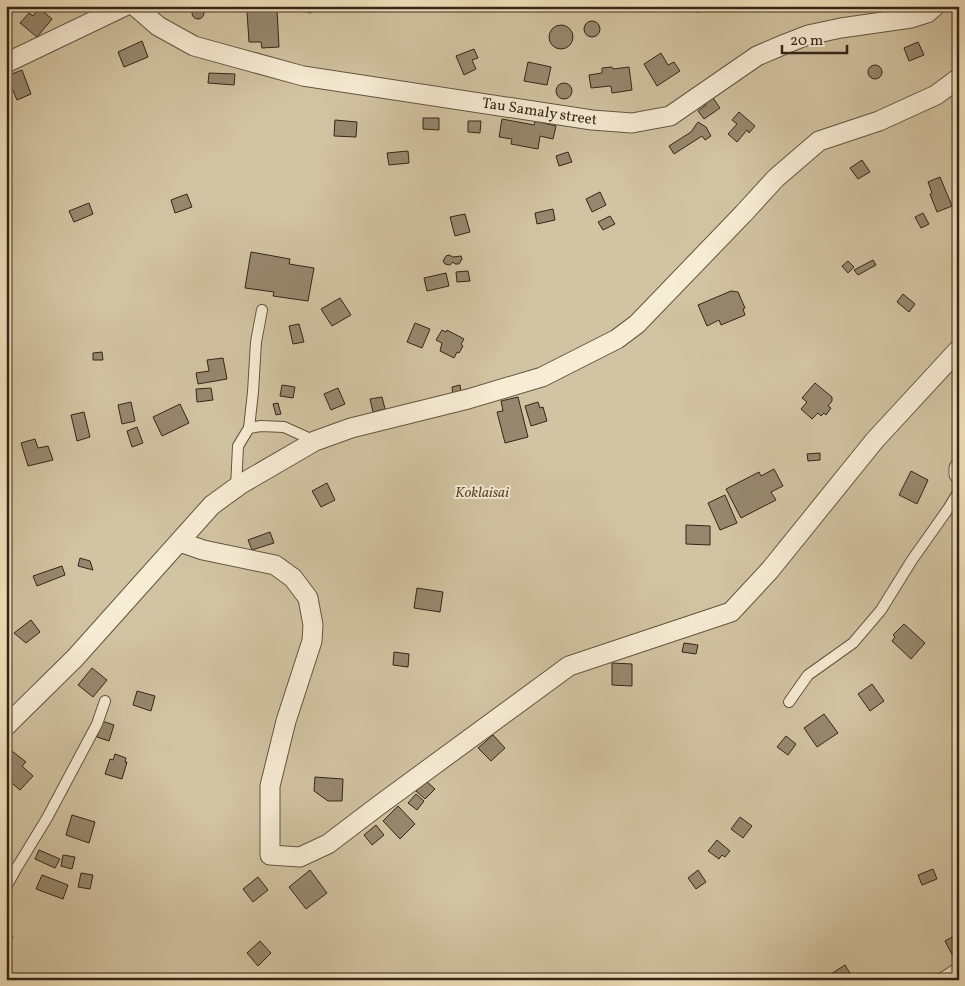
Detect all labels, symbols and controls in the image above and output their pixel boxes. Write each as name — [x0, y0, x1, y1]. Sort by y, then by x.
scale bar — [782, 22, 848, 54]
text: 20 m — [790, 31, 823, 52]
street label: Tau Samaly street — [481, 93, 598, 131]
park label: Koklaisai — [455, 483, 509, 504]

